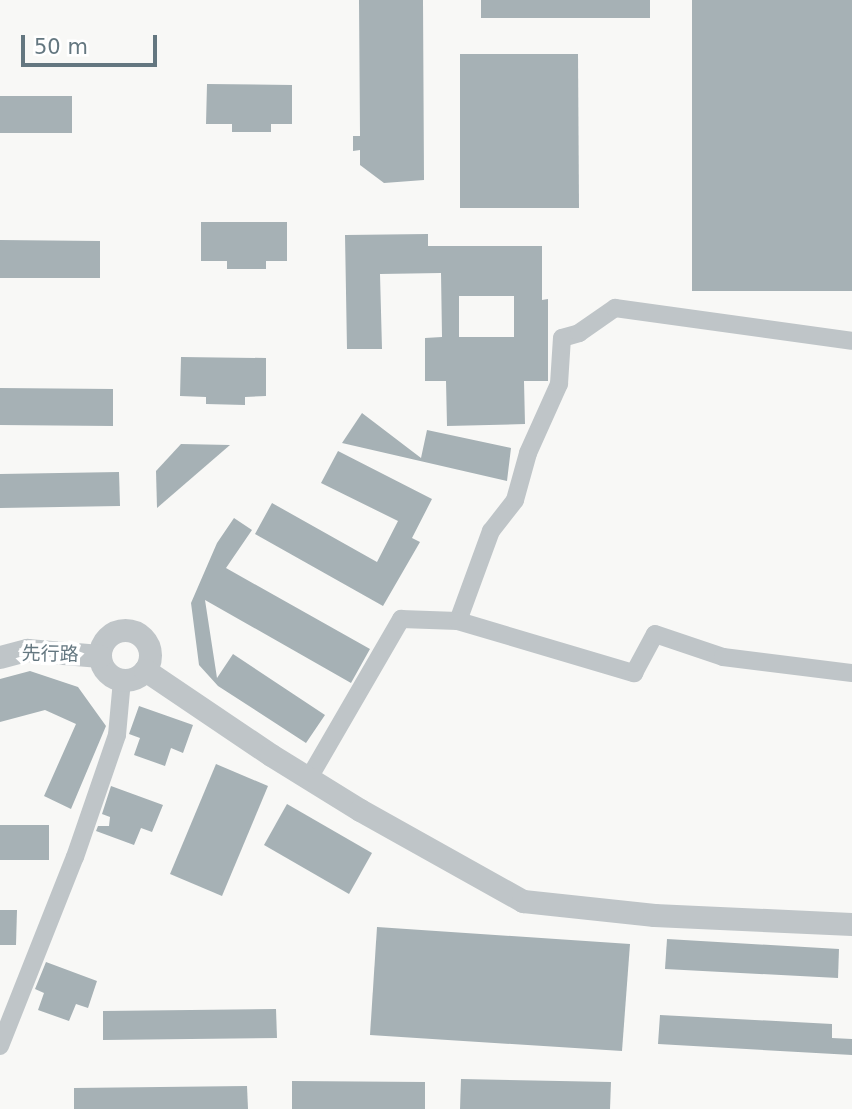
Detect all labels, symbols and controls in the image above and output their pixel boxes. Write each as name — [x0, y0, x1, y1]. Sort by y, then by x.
scale bar — [24, 21, 161, 65]
text: 50 m — [34, 35, 88, 59]
street label: 先行路 — [21, 642, 79, 666]

